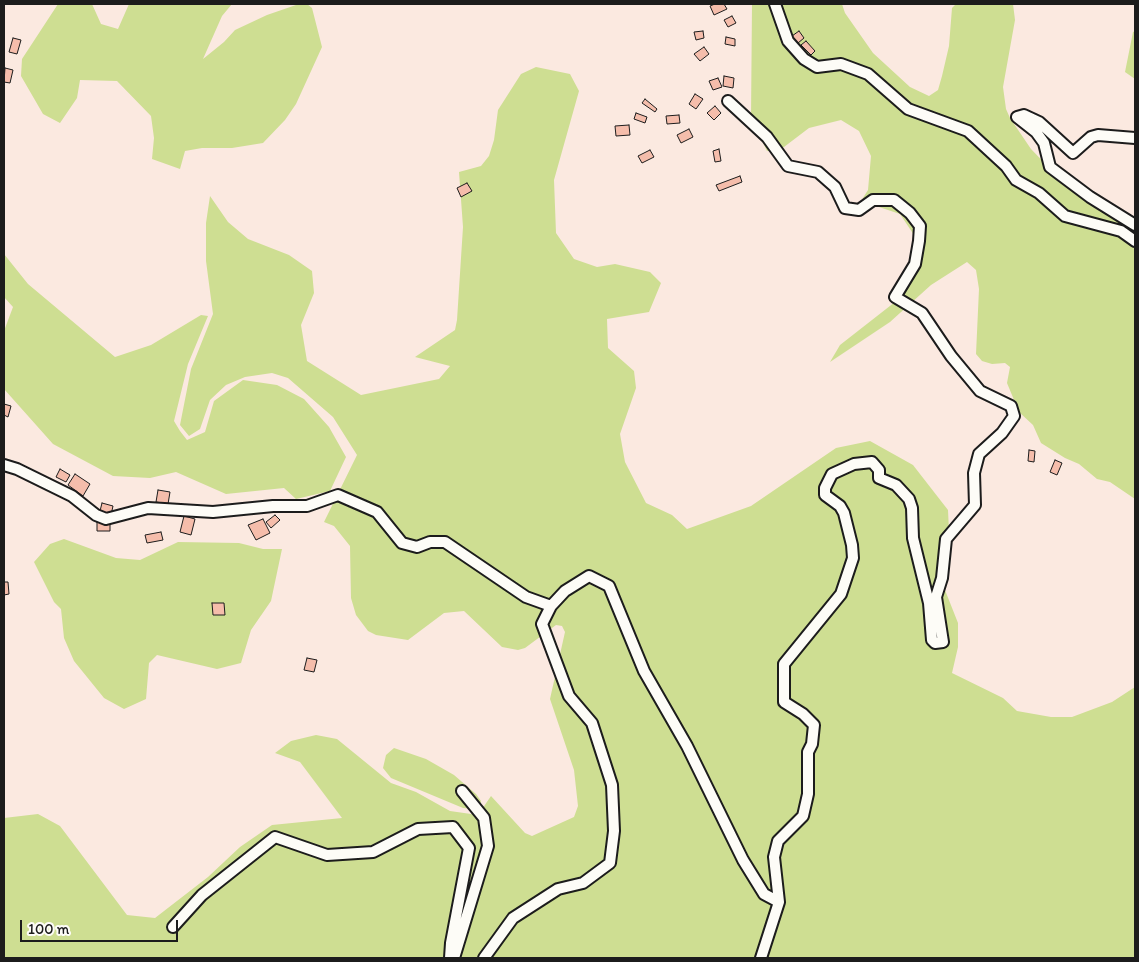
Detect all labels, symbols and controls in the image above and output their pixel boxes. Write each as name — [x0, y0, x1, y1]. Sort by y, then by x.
scale bar — [22, 910, 180, 942]
text: 100 m — [28, 920, 69, 938]

